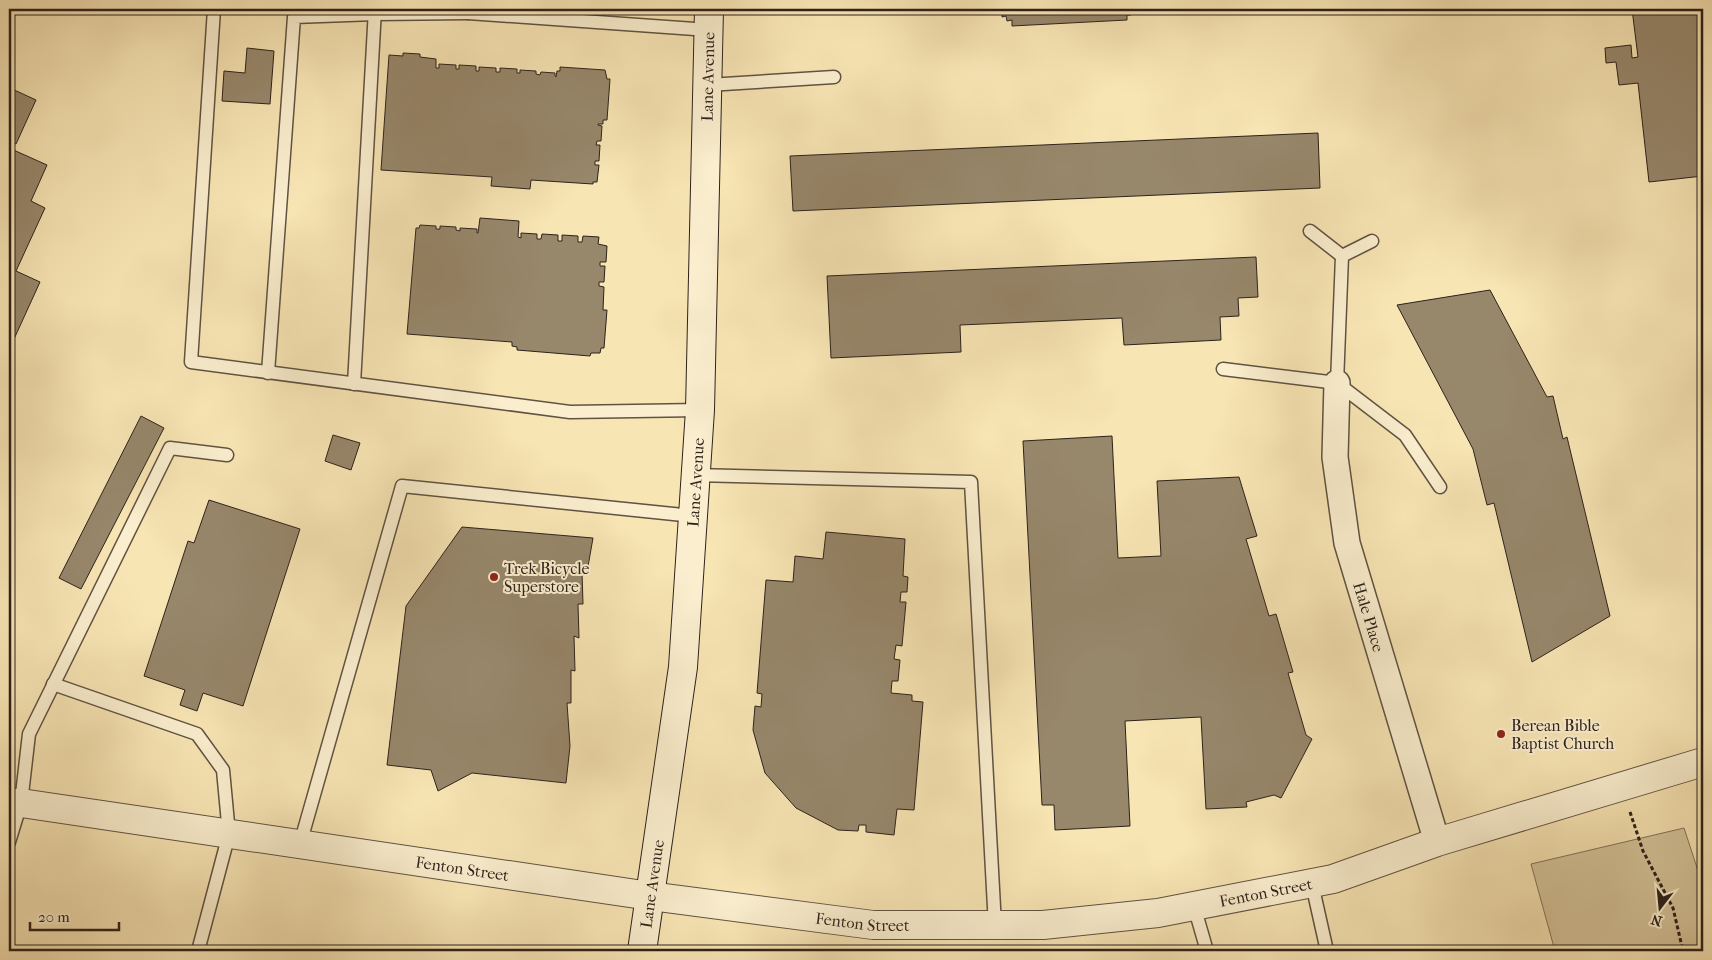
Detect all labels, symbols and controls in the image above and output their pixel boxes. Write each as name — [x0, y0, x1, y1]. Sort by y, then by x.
street label: Lane Avenue — [697, 32, 718, 121]
street label: Lane Avenue — [683, 437, 708, 528]
place label: Trek Bicycle Superstore — [504, 559, 589, 596]
marker: Trek Bicycle Superstore — [488, 571, 500, 583]
street label: Hale Place — [1350, 580, 1389, 654]
place label: Berean Bible Baptist Church — [1511, 716, 1614, 753]
marker: Berean Bible Baptist Church — [1495, 728, 1507, 740]
street label: Lane Avenue — [636, 838, 668, 929]
street label: Fenton Street — [414, 852, 511, 885]
street label: Fenton Street — [1218, 874, 1314, 910]
north arrow — [1634, 882, 1684, 932]
scale bar — [30, 900, 119, 932]
text: 20 m — [38, 908, 70, 926]
street label: Fenton Street — [814, 908, 910, 935]
text: N — [1649, 910, 1664, 930]

